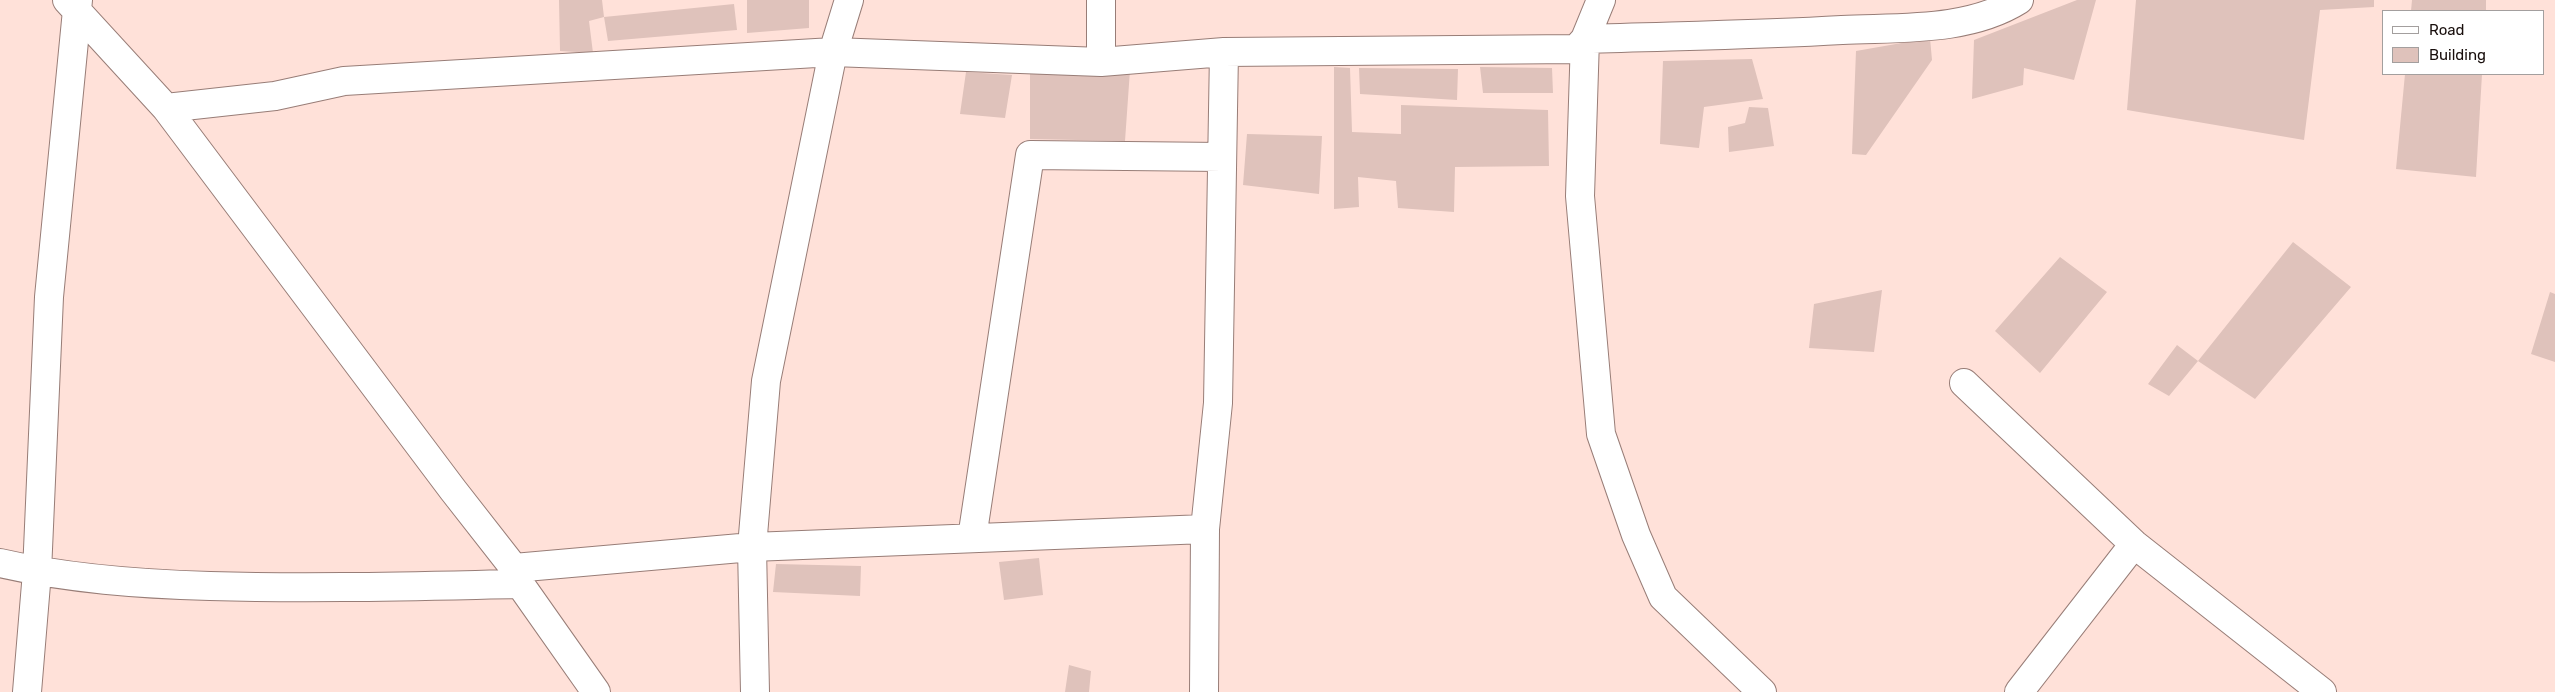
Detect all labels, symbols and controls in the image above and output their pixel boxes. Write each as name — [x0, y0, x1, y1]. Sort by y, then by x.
legend — [2382, 10, 2545, 75]
text: Road — [2429, 21, 2465, 39]
text: Building — [2429, 46, 2486, 64]

